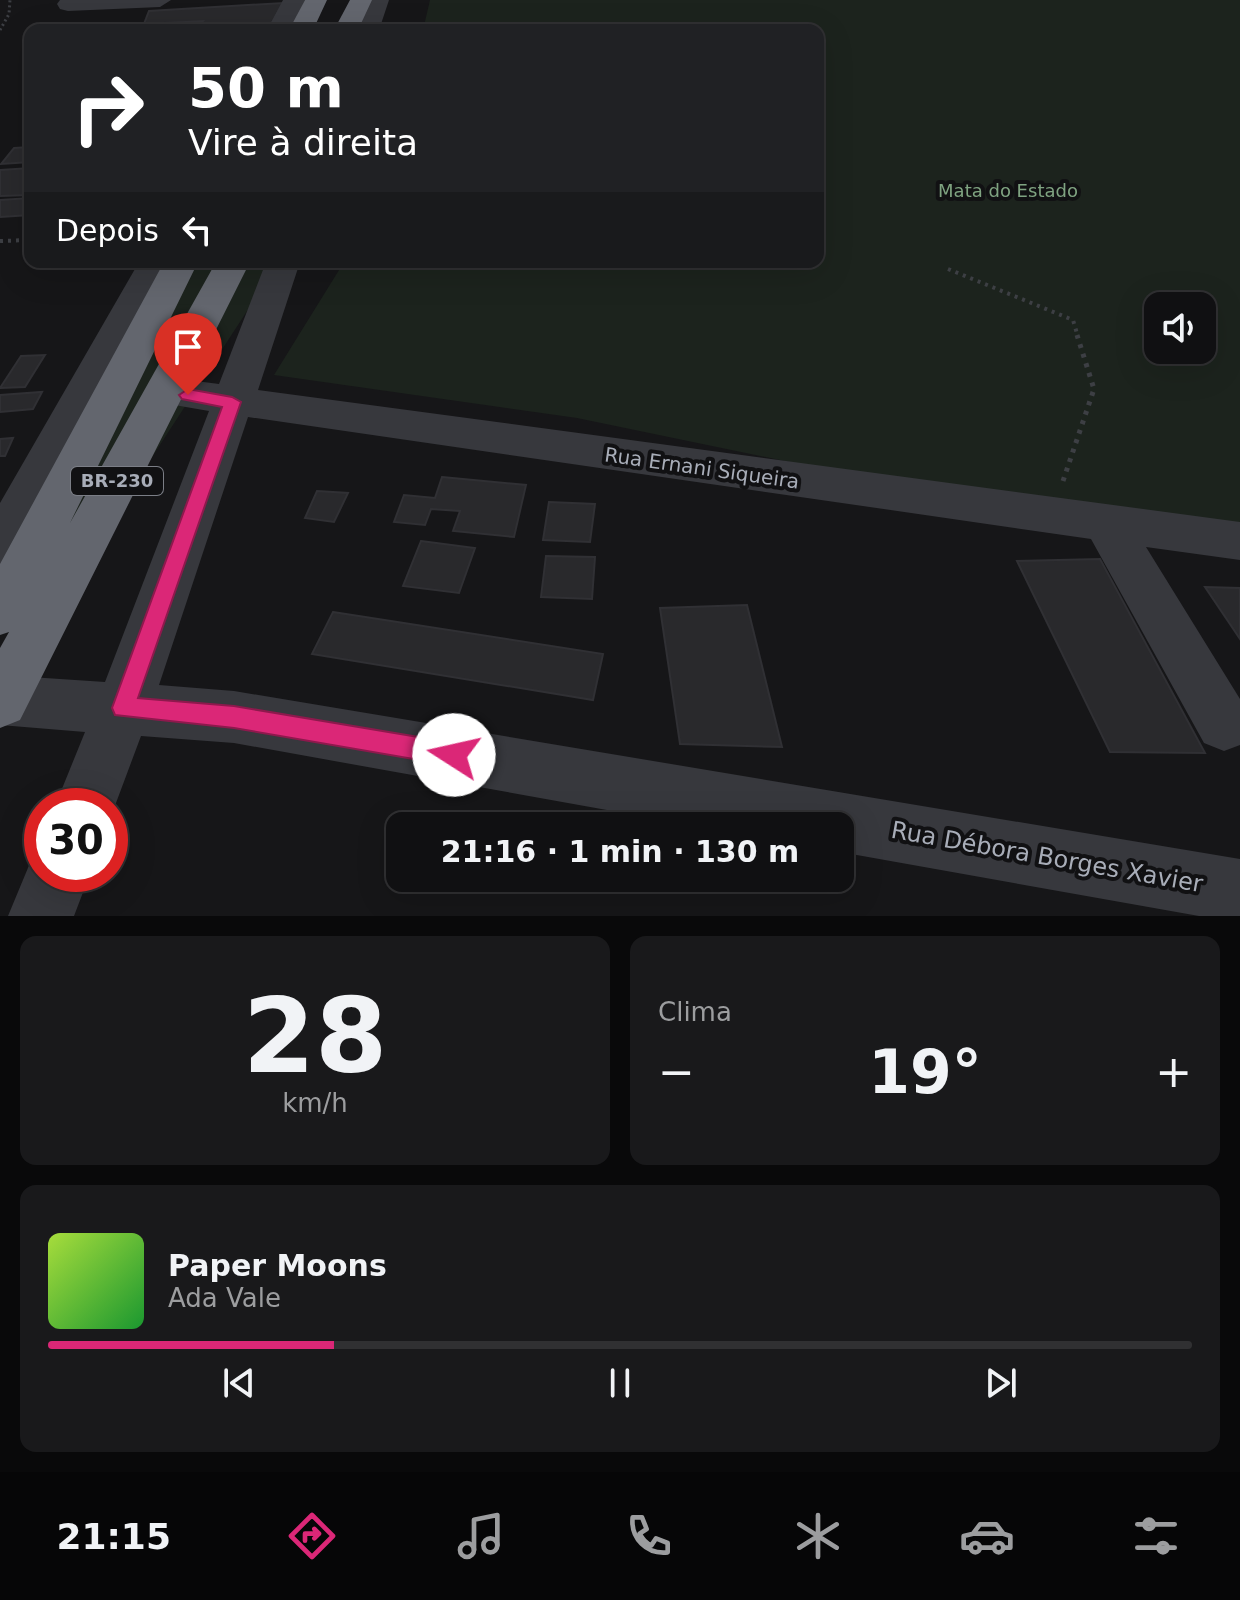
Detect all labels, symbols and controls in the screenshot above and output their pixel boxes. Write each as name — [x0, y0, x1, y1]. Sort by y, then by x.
text: 50 m — [188, 55, 344, 120]
icon: right — [56, 56, 160, 160]
text: Vire à direita — [188, 122, 418, 163]
park label: Mata do Estado — [938, 180, 1078, 201]
icon: left — [175, 208, 219, 252]
text: Depois — [56, 213, 159, 248]
map controls — [1144, 292, 1216, 364]
button: sound — [1144, 292, 1216, 364]
pin — [154, 313, 222, 395]
icon: arrive — [166, 325, 210, 369]
street label: Rua Ernani Siqueira — [603, 442, 801, 494]
road number: BR-230 — [71, 467, 163, 495]
position arrow — [412, 713, 496, 797]
speed limit sign: 30 — [24, 788, 128, 892]
street label: Rua Débora Borges Xavier — [889, 816, 1205, 898]
text: 21:16 · 1 min · 130 m — [441, 834, 799, 869]
text: 28 — [243, 975, 387, 1097]
text: Clima — [658, 997, 732, 1027]
text: 19° — [868, 1037, 982, 1107]
text: − — [658, 1046, 695, 1097]
text: + — [1155, 1046, 1192, 1097]
text: km/h — [282, 1088, 348, 1118]
text: Paper Moons — [168, 1248, 387, 1283]
text: Ada Vale — [168, 1283, 281, 1313]
icon: previous — [217, 1361, 261, 1405]
icon: pause — [598, 1361, 642, 1405]
icon: next — [979, 1361, 1023, 1405]
icon: directions — [284, 1508, 340, 1564]
icon: music — [453, 1508, 509, 1564]
icon: phone — [621, 1508, 677, 1564]
icon: climate — [790, 1508, 846, 1564]
icon: car — [959, 1508, 1015, 1564]
icon: filters — [1128, 1508, 1184, 1564]
text: 21:15 — [56, 1516, 171, 1557]

